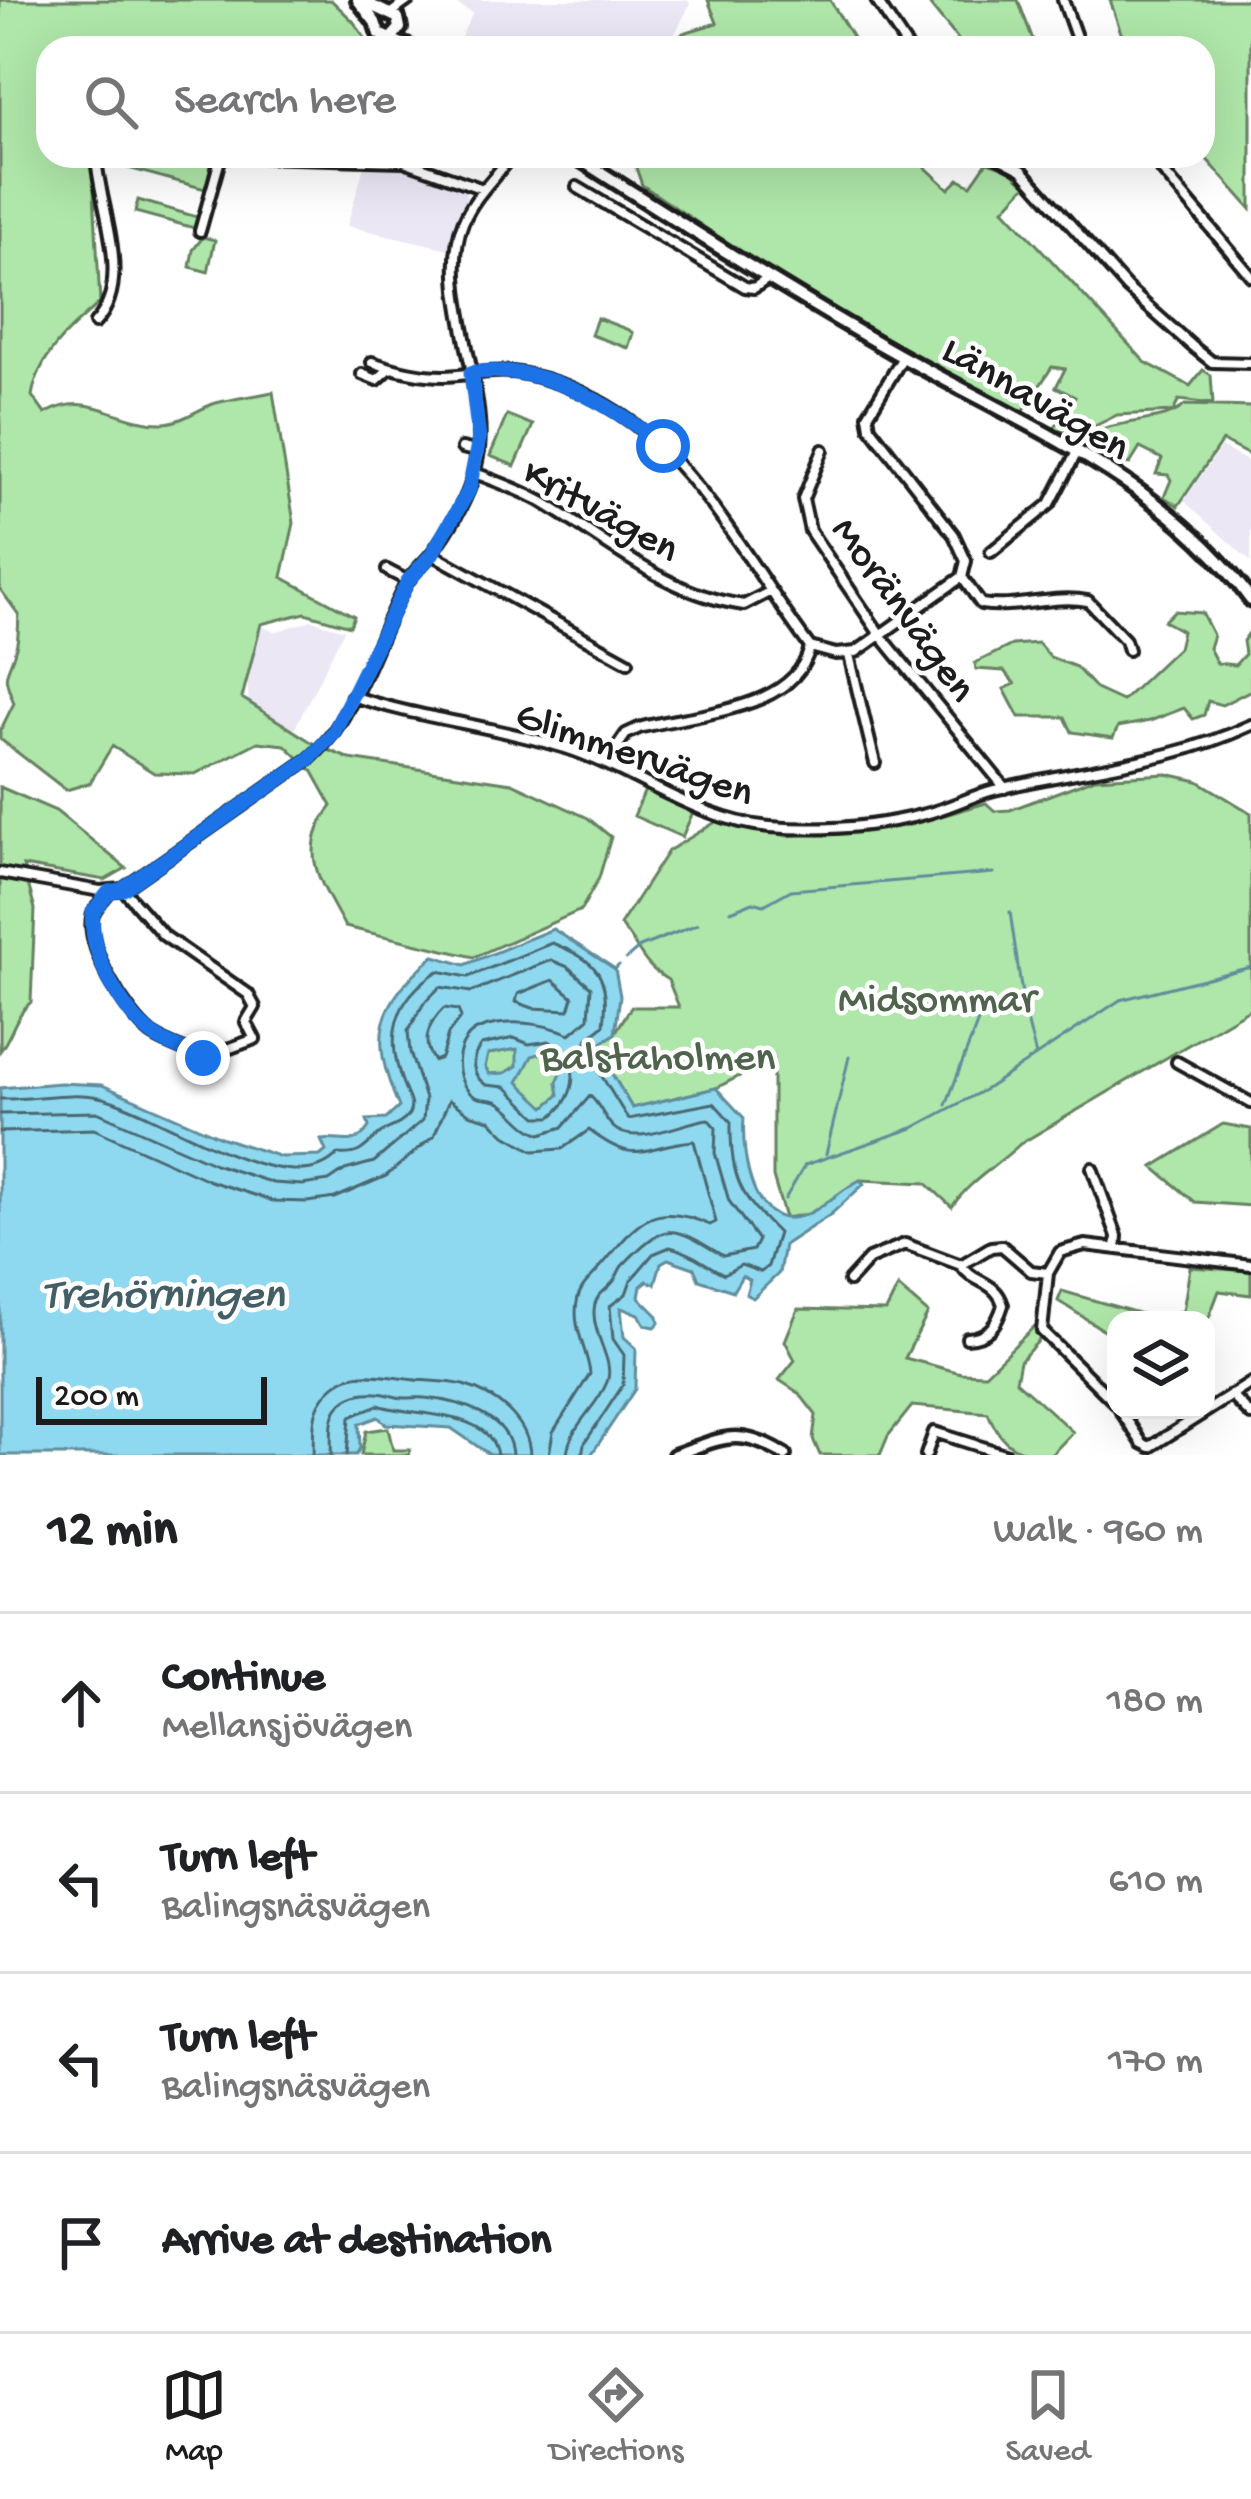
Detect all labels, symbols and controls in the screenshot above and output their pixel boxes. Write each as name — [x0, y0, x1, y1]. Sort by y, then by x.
search box — [36, 36, 1215, 168]
icon: search — [78, 69, 144, 135]
text: Search here — [174, 76, 396, 129]
street label: Lännavägen — [931, 328, 1137, 475]
route start — [636, 419, 690, 473]
street label: Kritvägen — [512, 451, 686, 577]
street label: Moränvägen — [817, 509, 984, 713]
street label: Glimmervägen — [508, 693, 759, 821]
park label: Midsommar — [838, 978, 1039, 1027]
route end — [176, 1031, 230, 1085]
park label: Balstaholmen — [539, 1036, 776, 1085]
water label: Trehörningen — [42, 1271, 285, 1324]
map controls — [1107, 1311, 1215, 1419]
button: layers — [1107, 1311, 1215, 1419]
scale bar — [36, 1371, 267, 1424]
text: 200 m — [54, 1379, 139, 1417]
text: 12 min — [48, 1503, 177, 1563]
text: Walk · 960 m — [993, 1510, 1203, 1556]
text: Continue — [162, 1653, 325, 1706]
icon: ahead — [48, 1670, 114, 1736]
text: 180 m — [1107, 1680, 1203, 1726]
text: Mellansjövägen — [162, 1706, 412, 1752]
text: Turn left — [162, 1833, 314, 1886]
icon: left — [48, 1850, 114, 1916]
text: 610 m — [1108, 1860, 1203, 1906]
text: Balingsnäsvägen — [162, 1886, 430, 1932]
text: Turn left — [162, 2013, 314, 2066]
icon: left — [48, 2030, 114, 2096]
text: 170 m — [1108, 2040, 1203, 2086]
text: Balingsnäsvägen — [162, 2066, 430, 2112]
icon: arrive — [48, 2210, 114, 2276]
text: Arrive at destination — [162, 2216, 551, 2269]
tab: Map — [161, 2362, 227, 2472]
tab: Directions — [549, 2362, 683, 2472]
tab: Saved — [1005, 2362, 1090, 2472]

